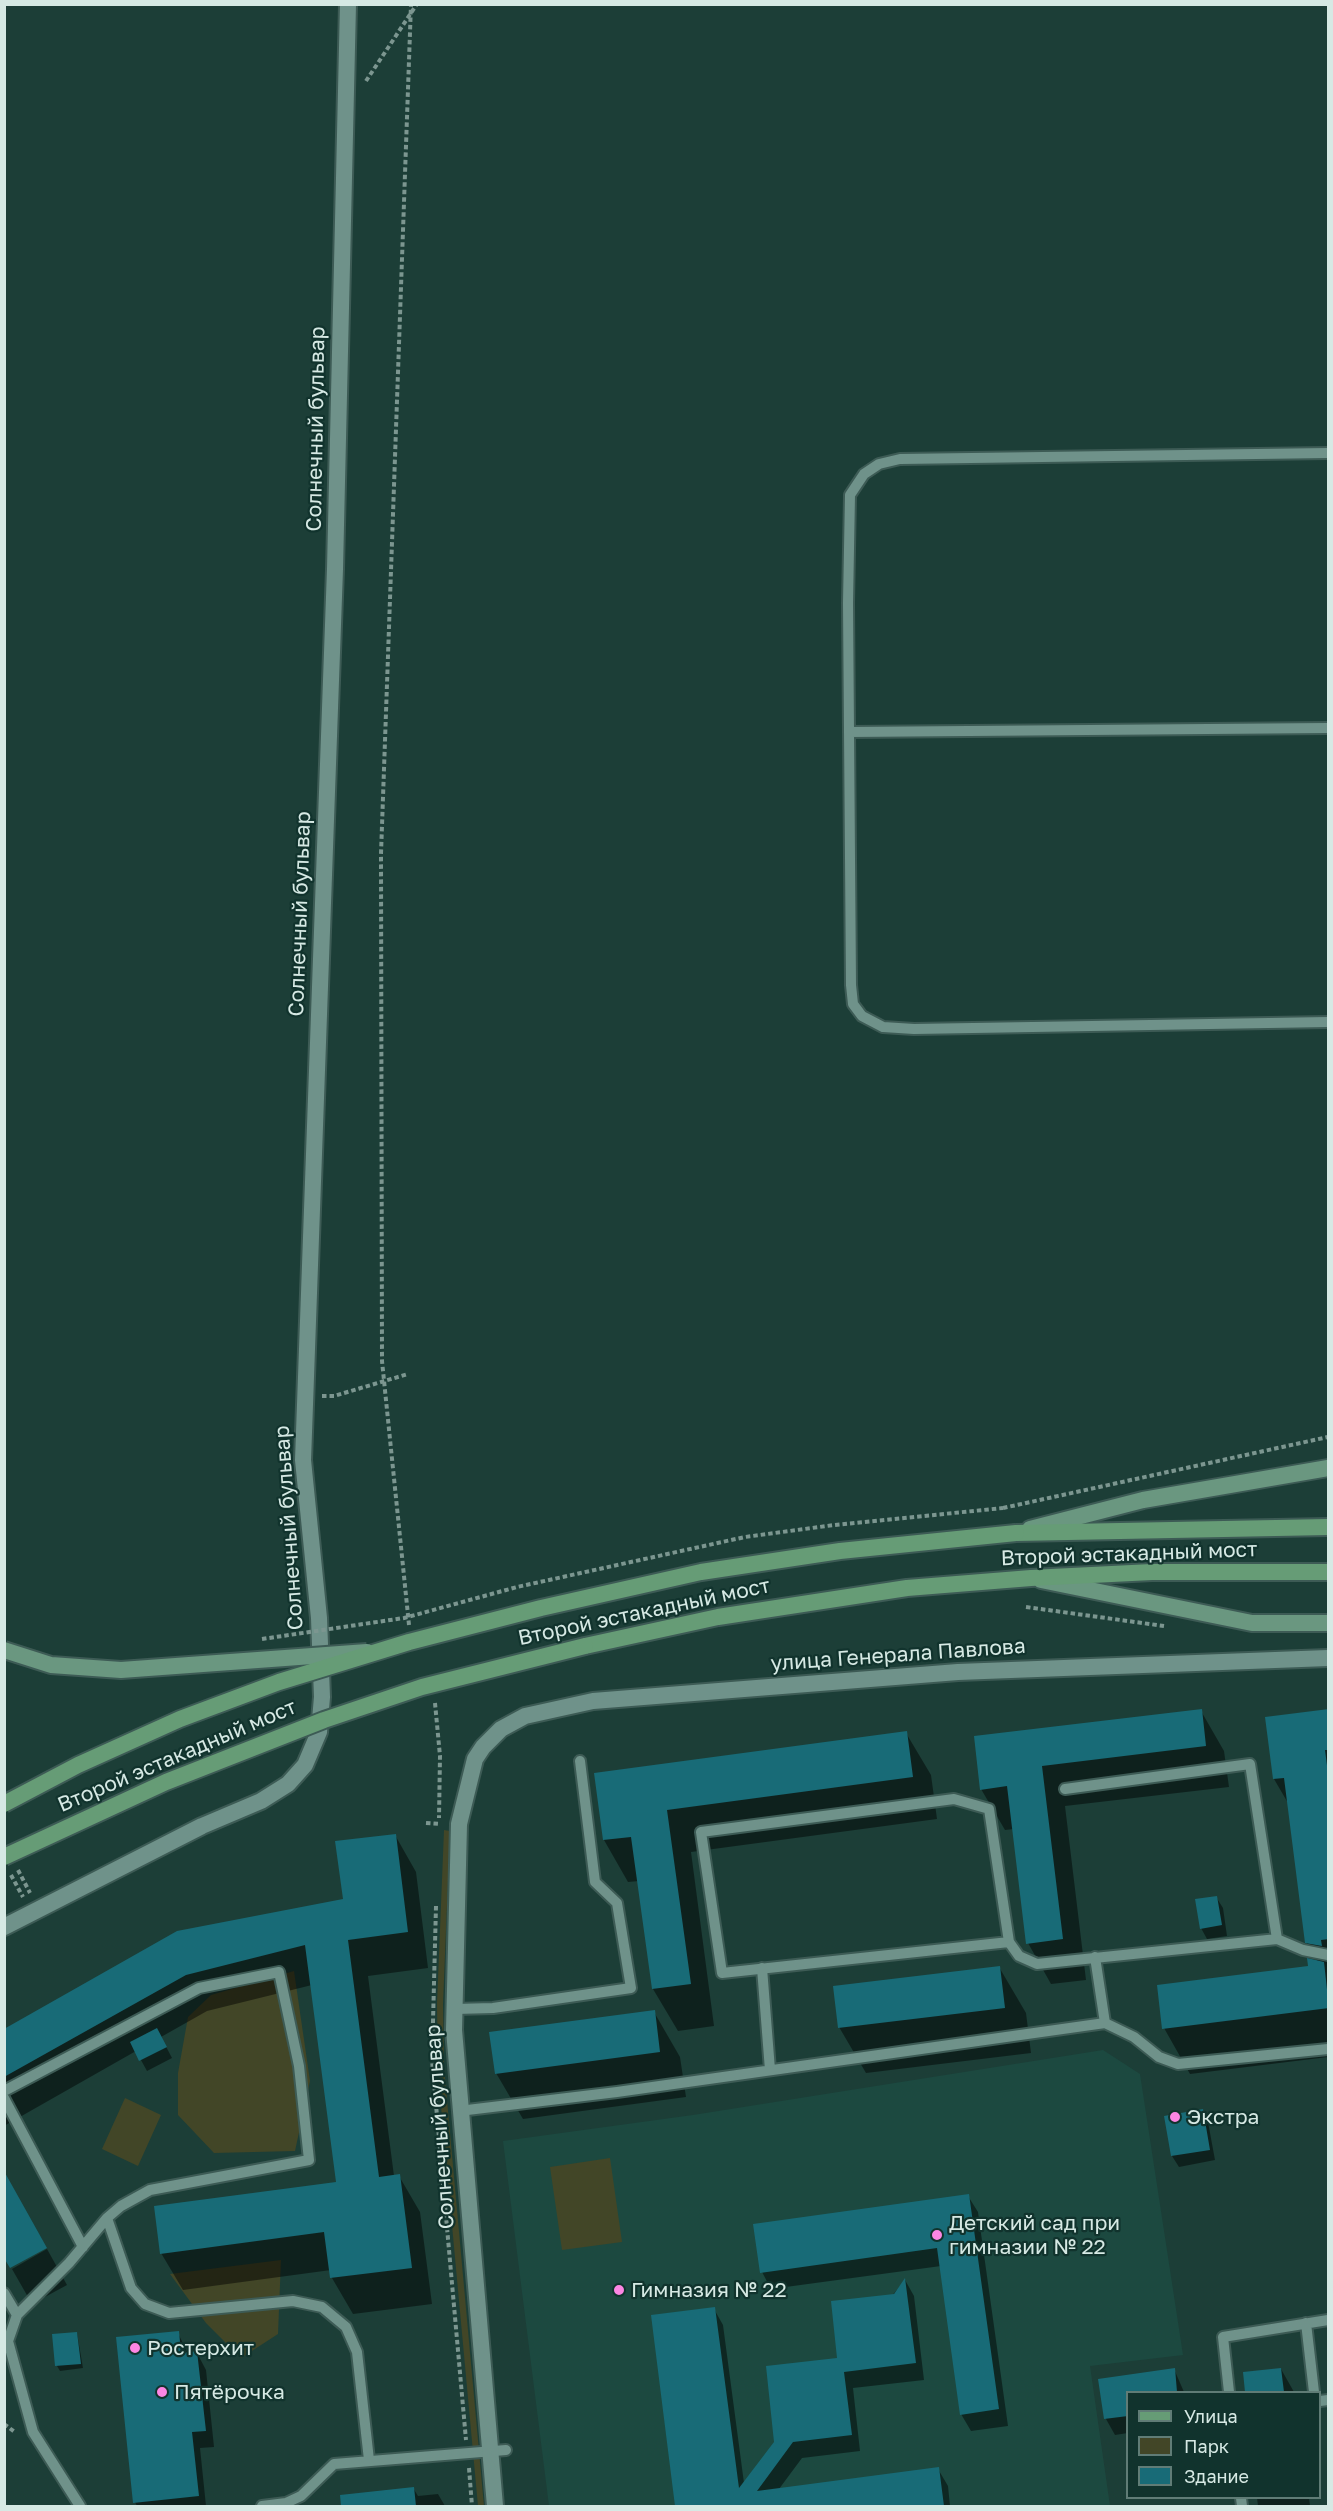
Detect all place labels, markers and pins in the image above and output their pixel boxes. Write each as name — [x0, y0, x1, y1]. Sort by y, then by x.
place label: Экстра — [1187, 2104, 1259, 2130]
marker: Экстра — [1168, 2110, 1182, 2124]
place label: Детский сад при гимназии № 22 — [949, 2210, 1120, 2260]
marker: Детский сад при гимназии № 22 — [930, 2228, 944, 2242]
place label: Гимназия № 22 — [631, 2277, 787, 2303]
marker: Гимназия № 22 — [612, 2283, 626, 2297]
place label: Ростерхит — [147, 2335, 254, 2361]
marker: Ростерхит — [128, 2341, 142, 2355]
place label: Пятёрочка — [174, 2379, 285, 2405]
marker: Пятёрочка — [155, 2385, 169, 2399]

